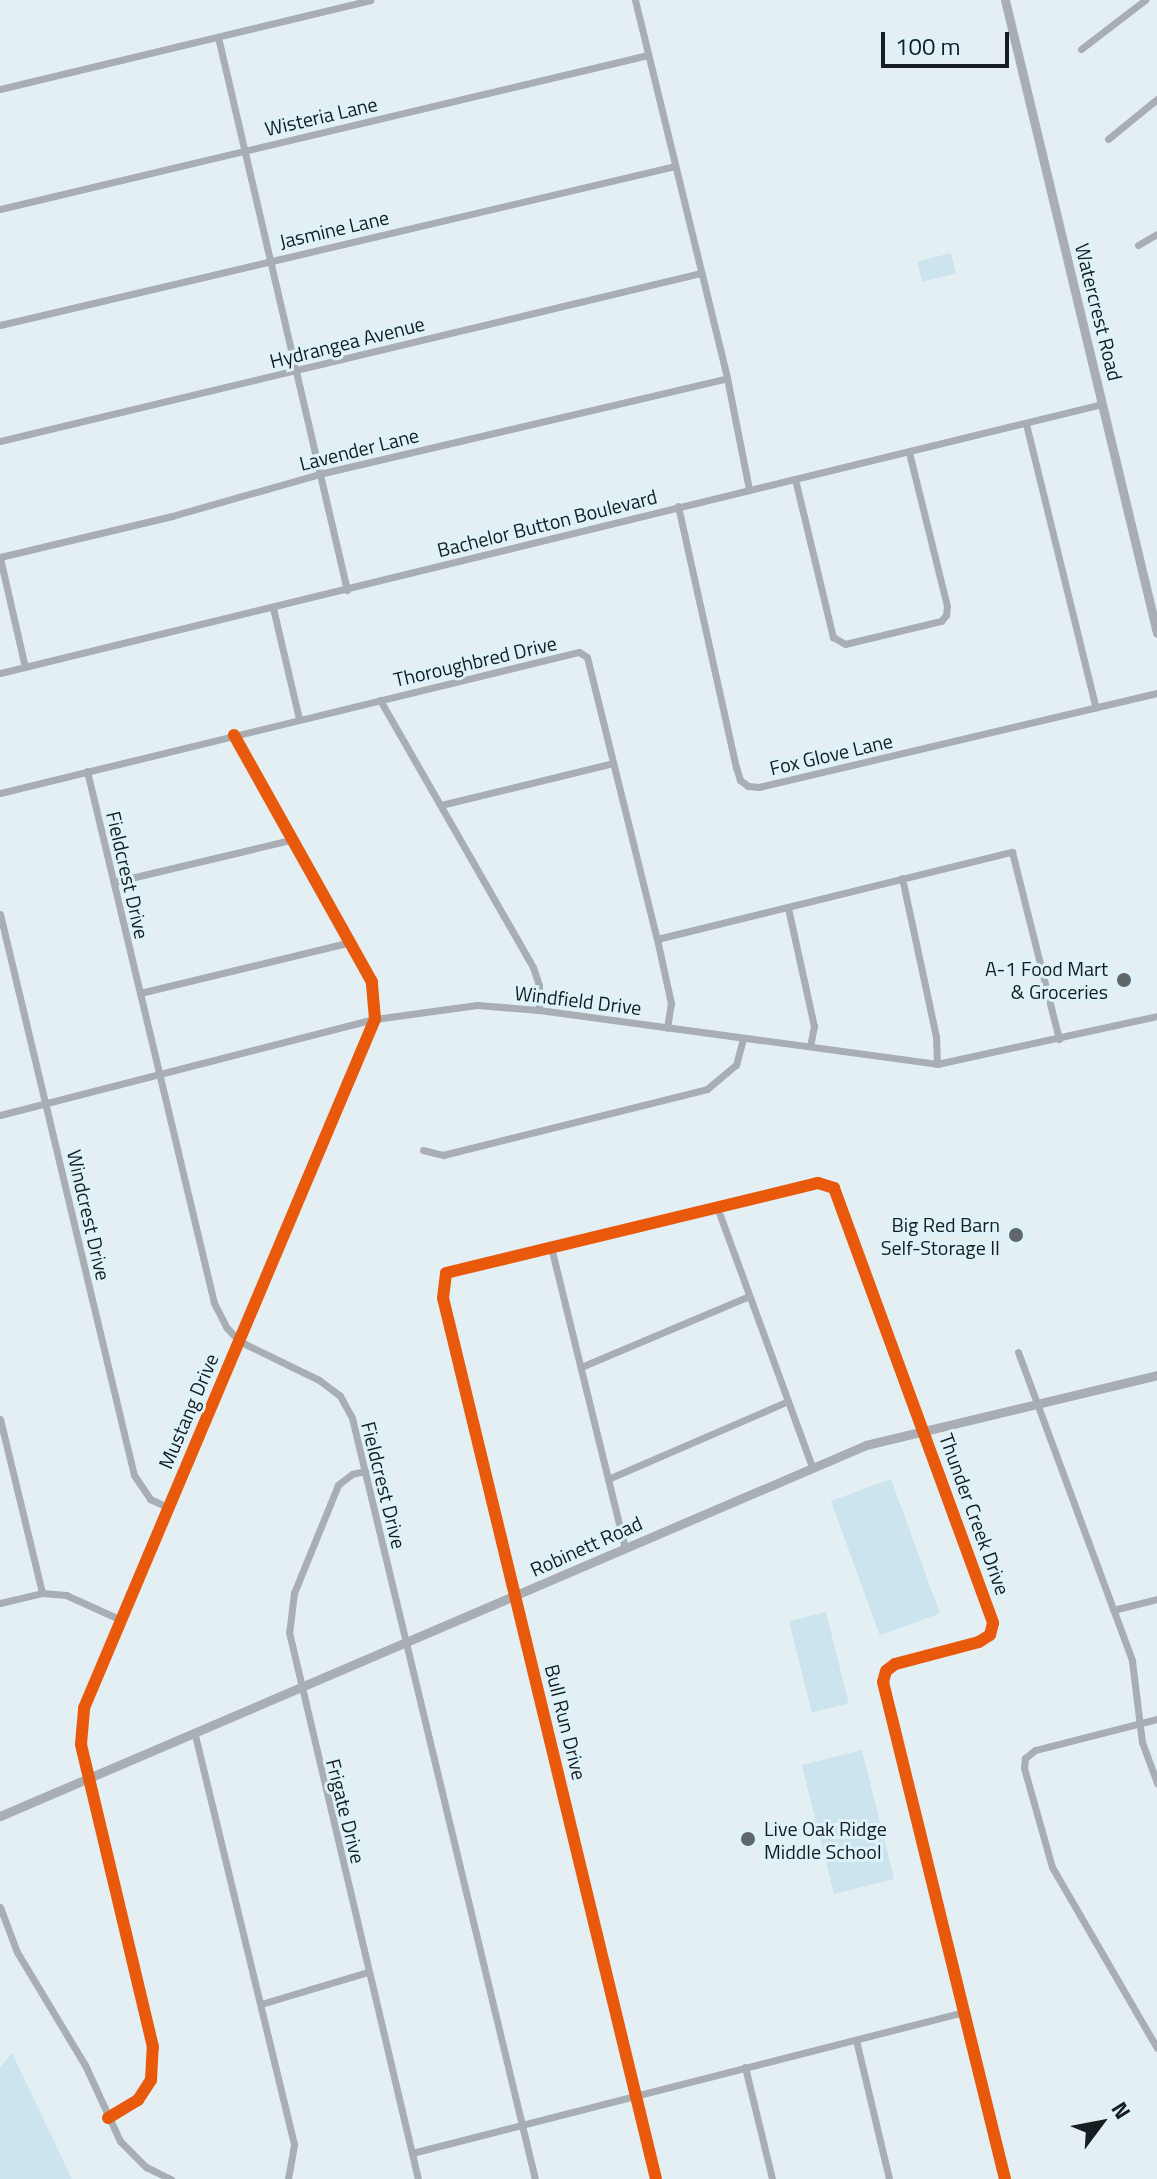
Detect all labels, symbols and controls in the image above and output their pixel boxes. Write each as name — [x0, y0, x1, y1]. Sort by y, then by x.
scale bar — [885, 16, 1013, 66]
text: 100 m — [895, 28, 961, 64]
street label: Wisteria Lane — [262, 91, 380, 141]
street label: Jasmine Lane — [277, 205, 391, 253]
street label: Watercrest Road — [1070, 241, 1128, 383]
street label: Hydrangea Avenue — [267, 311, 427, 373]
street label: Lavender Lane — [297, 423, 421, 475]
street label: Bachelor Button Boulevard — [435, 484, 659, 562]
street label: Thoroughbred Drive — [391, 631, 559, 691]
street label: Fox Glove Lane — [767, 728, 895, 780]
street label: Fieldcrest Drive — [102, 809, 154, 941]
place label: A-1 Food Mart & Groceries — [985, 956, 1108, 1003]
marker: A-1 Food Mart & Groceries — [1115, 971, 1133, 989]
street label: Windfield Drive — [513, 980, 643, 1020]
street label: Windcrest Drive — [62, 1147, 116, 1283]
place label: Big Red Barn Self-Storage II — [881, 1212, 1000, 1259]
marker: Big Red Barn Self-Storage II — [1007, 1226, 1025, 1244]
street label: Mustang Drive — [153, 1350, 223, 1472]
street label: Fieldcrest Drive — [357, 1419, 411, 1551]
street label: Thunder Creek Drive — [935, 1430, 1015, 1598]
street label: Robinett Road — [526, 1511, 646, 1581]
street label: Bull Run Drive — [540, 1662, 592, 1782]
street label: Frigate Drive — [321, 1756, 371, 1866]
place label: Live Oak Ridge Middle School — [764, 1816, 887, 1863]
marker: Live Oak Ridge Middle School — [739, 1830, 757, 1848]
north arrow — [1061, 2083, 1141, 2163]
text: N — [1103, 2095, 1140, 2126]

